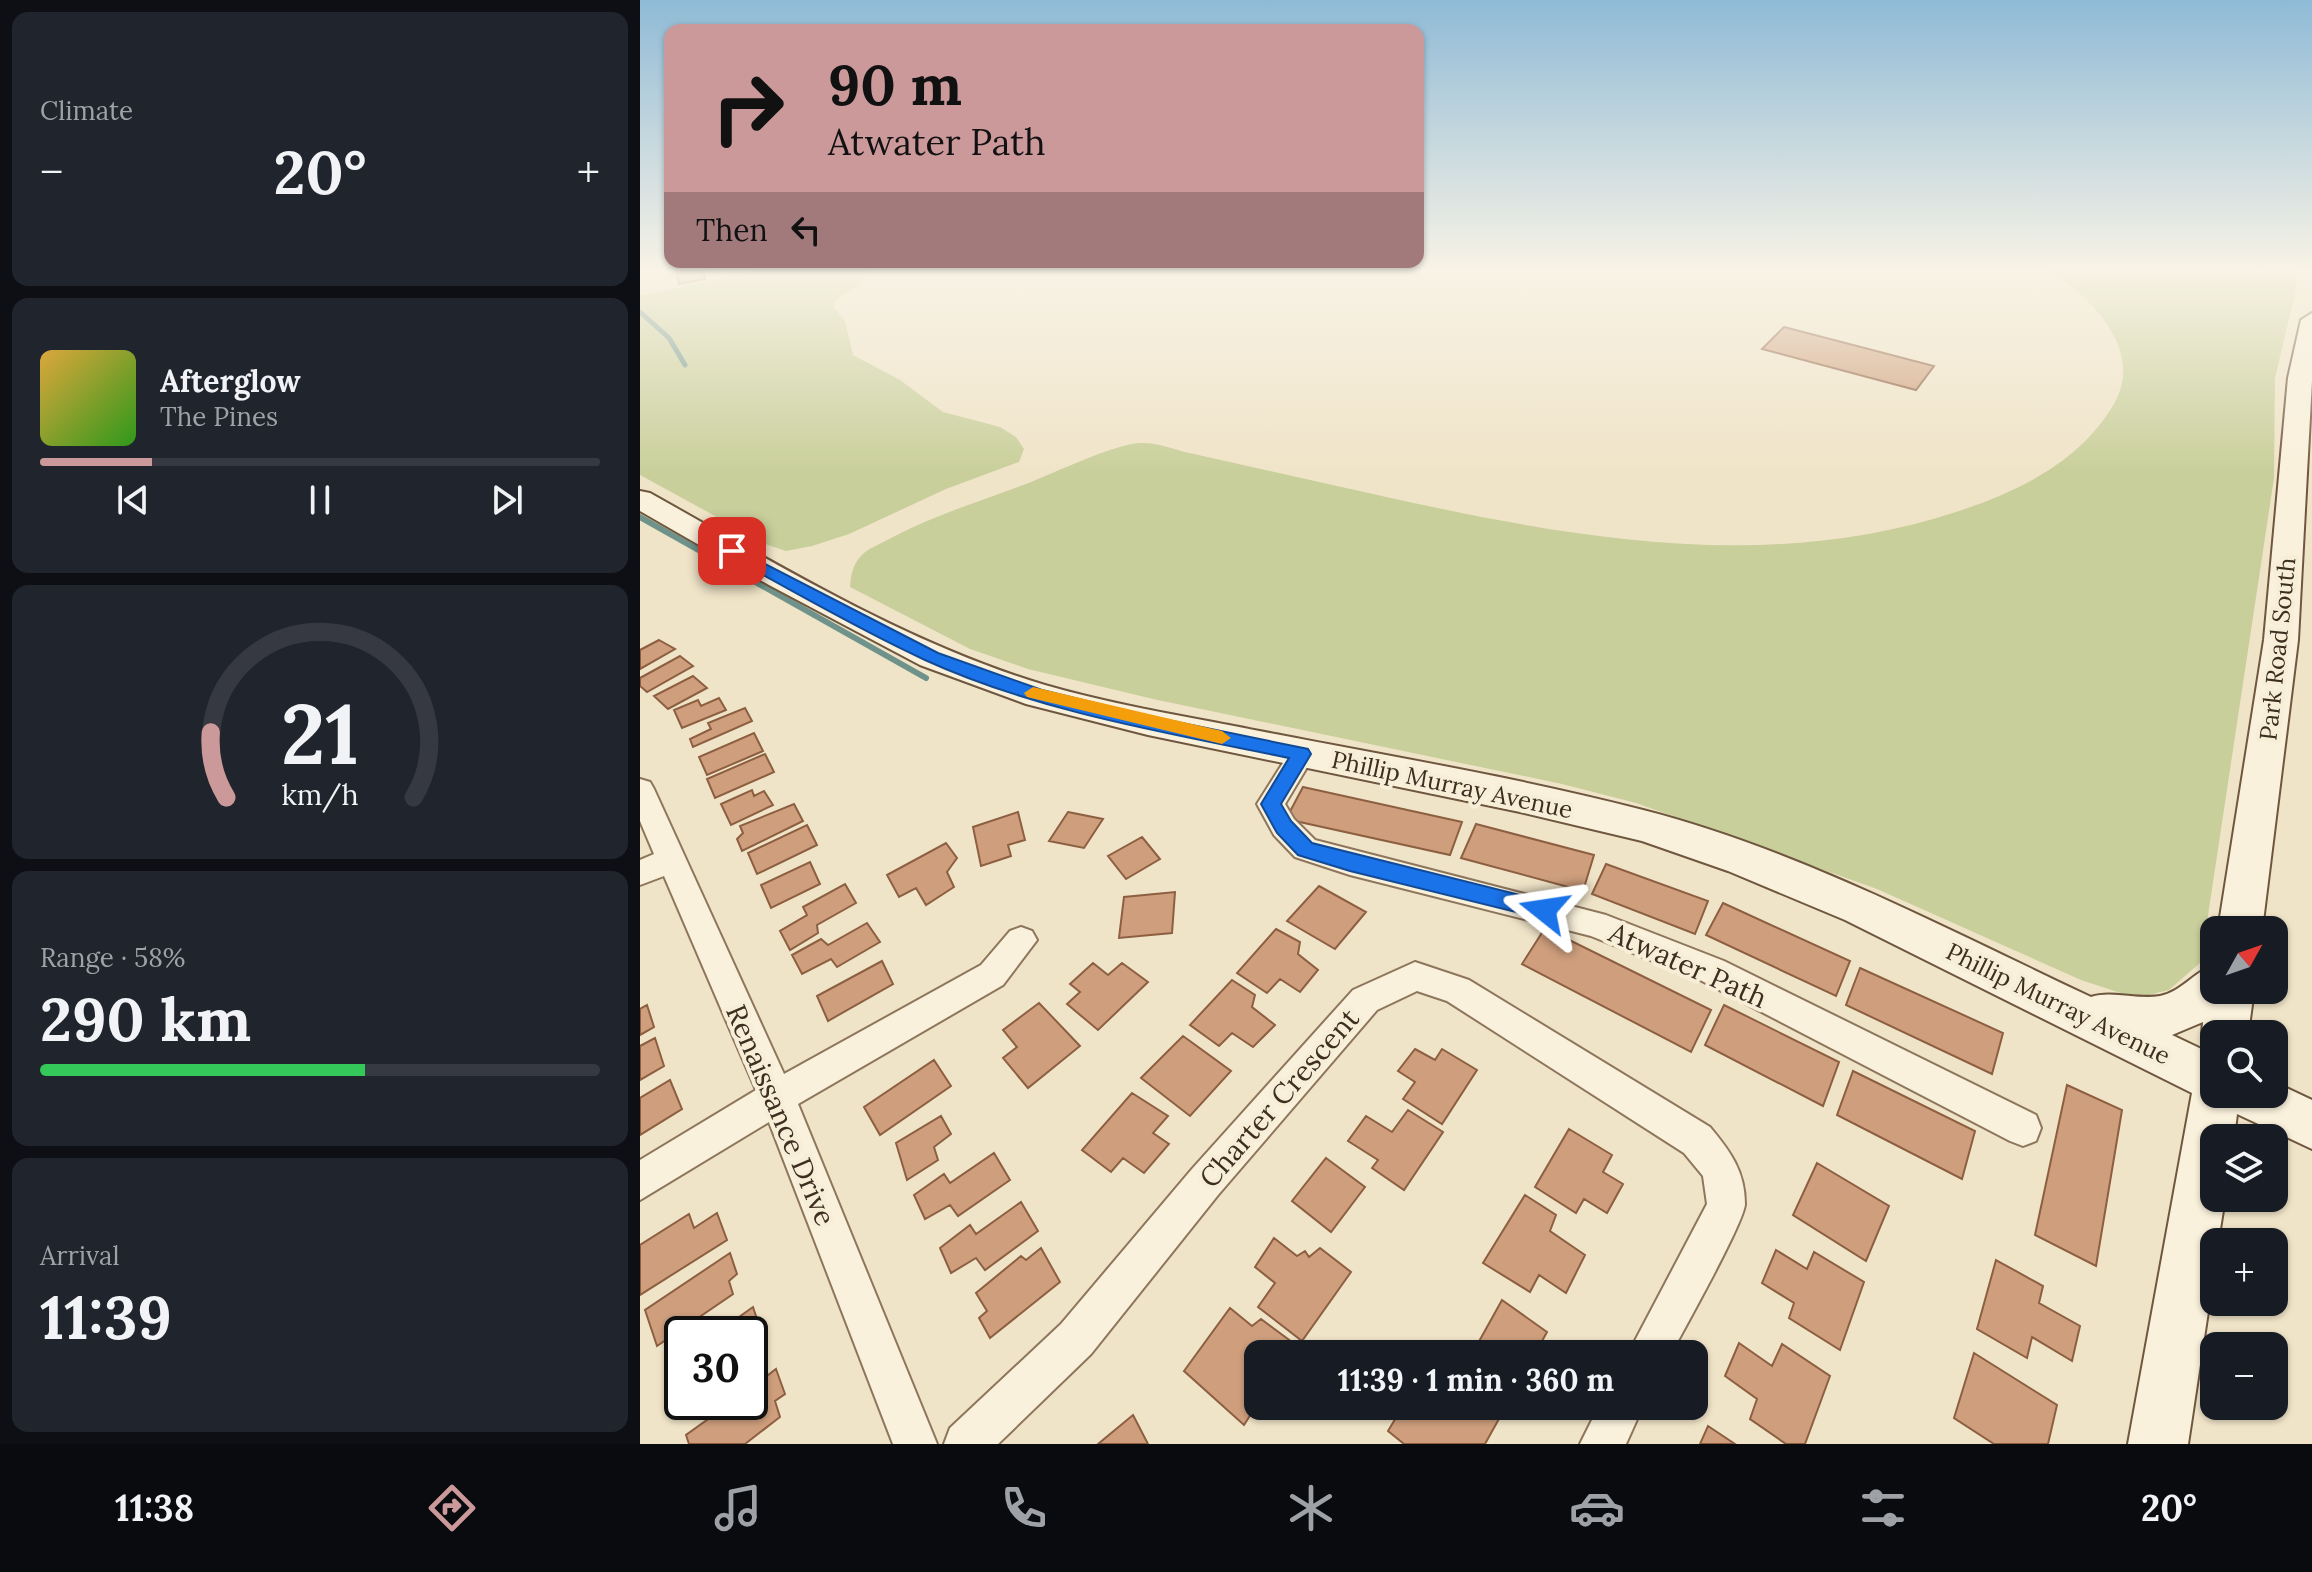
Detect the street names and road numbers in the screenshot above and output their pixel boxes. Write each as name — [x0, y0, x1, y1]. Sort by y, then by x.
street label: Park Road South — [2252, 556, 2303, 742]
street label: Phillip Murray Avenue — [1329, 744, 1575, 825]
street label: Atwater Path — [1602, 914, 1773, 1016]
street label: Phillip Murray Avenue — [1941, 936, 2175, 1071]
street label: Renaissance Drive — [718, 999, 844, 1231]
street label: Charter Crescent — [1191, 1001, 1367, 1195]

